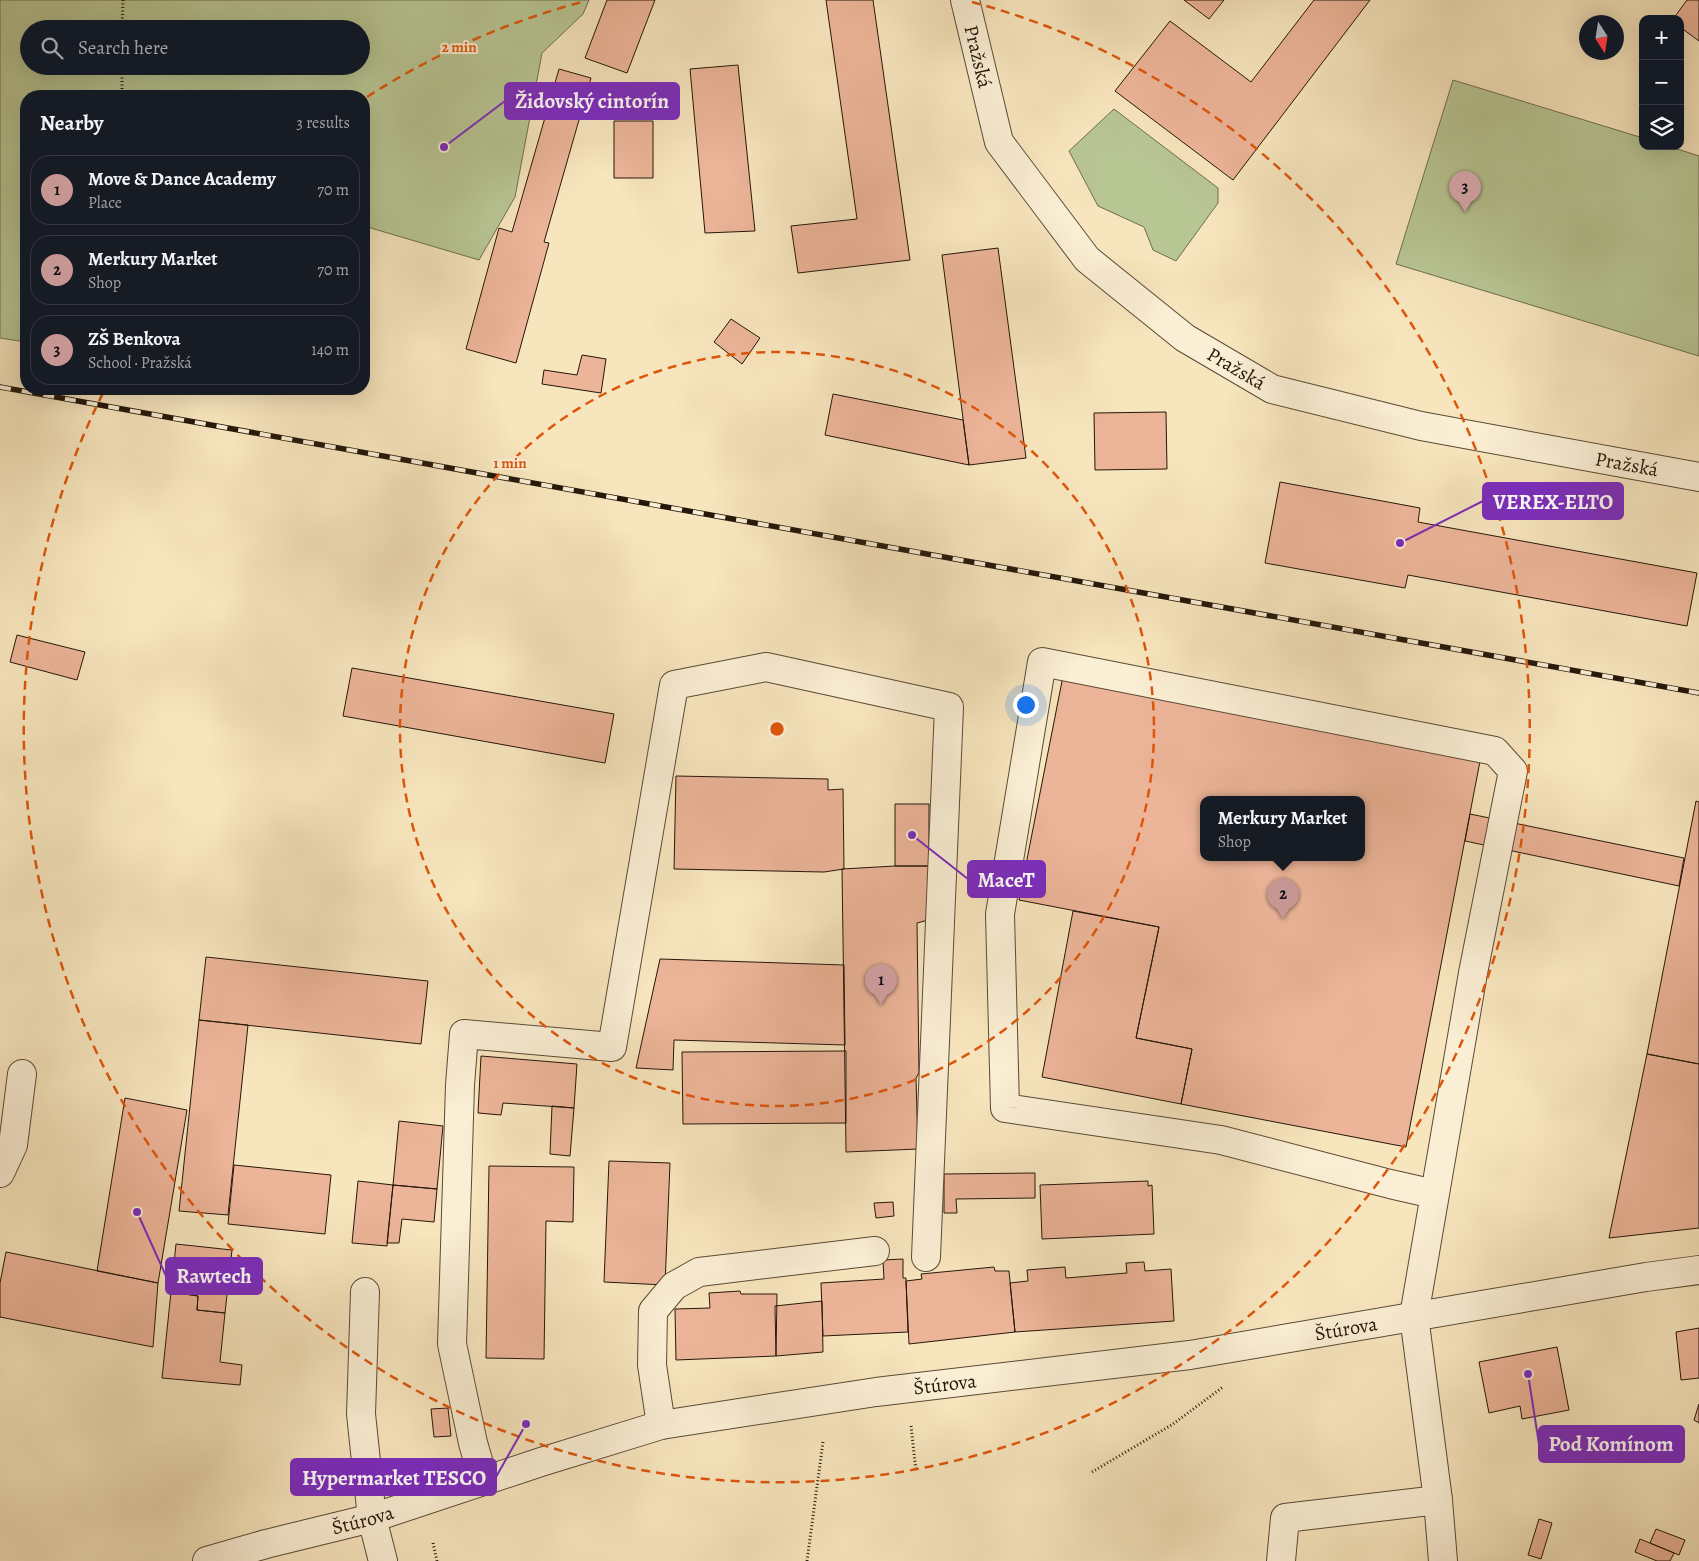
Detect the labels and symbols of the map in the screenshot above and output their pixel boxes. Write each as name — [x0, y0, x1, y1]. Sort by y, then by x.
north arrow — [1579, 15, 1624, 60]
street label: Pražská — [957, 22, 999, 91]
text: 2 min — [441, 37, 477, 57]
callout: Židovský cintorín — [505, 83, 679, 119]
text: Židovský cintorín — [515, 87, 669, 115]
pin: 3 — [1449, 171, 1481, 212]
street label: Pražská — [1202, 341, 1271, 397]
street label: Pražská — [1593, 445, 1661, 483]
text: 1 min — [493, 453, 527, 473]
callout: VEREX-ELTO — [1483, 483, 1623, 519]
text: VEREX-ELTO — [1492, 488, 1613, 516]
your location — [1013, 692, 1039, 718]
centre of rings — [768, 720, 786, 738]
callout: MaceT — [968, 861, 1045, 897]
text: MaceT — [977, 866, 1035, 894]
pin: 2 — [1267, 878, 1299, 919]
pin: 1 — [865, 964, 897, 1005]
callout: Rawtech — [166, 1258, 262, 1294]
text: Rawtech — [176, 1262, 252, 1290]
street label: Štúrova — [1313, 1310, 1380, 1347]
street label: Štúrova — [912, 1367, 978, 1401]
callout: Pod Komínom — [1539, 1426, 1684, 1462]
text: Pod Komínom — [1548, 1430, 1674, 1458]
callout: Hypermarket TESCO — [291, 1459, 496, 1495]
text: Hypermarket TESCO — [302, 1464, 486, 1492]
street label: Štúrova — [329, 1499, 398, 1541]

